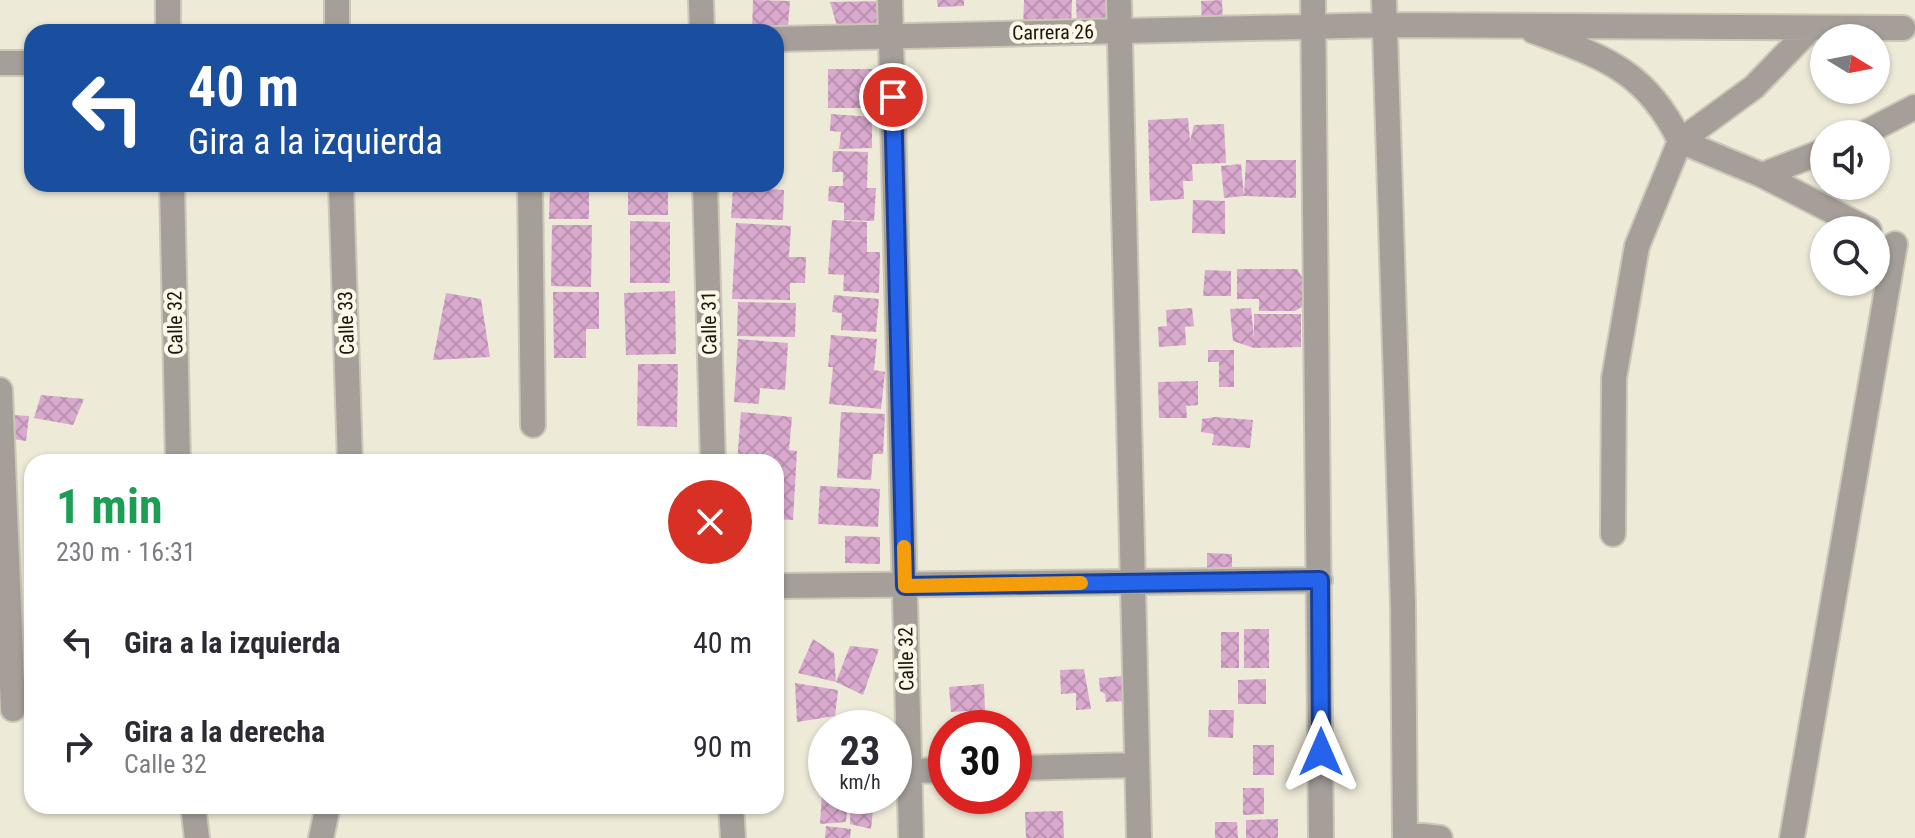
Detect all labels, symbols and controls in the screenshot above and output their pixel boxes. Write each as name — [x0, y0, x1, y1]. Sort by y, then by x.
street label: Carrera 26 — [1012, 19, 1094, 45]
north arrow — [1810, 24, 1890, 104]
map controls — [1810, 24, 1890, 296]
text: 40 m — [188, 54, 299, 120]
icon: left — [56, 56, 160, 160]
pin — [859, 63, 927, 131]
icon: arrive — [871, 75, 915, 119]
button: sound — [1810, 120, 1890, 200]
text: Gira a la izquierda — [188, 121, 443, 163]
button: search — [1810, 216, 1890, 296]
street label: Calle 32 — [162, 291, 188, 355]
street label: Calle 33 — [333, 291, 359, 355]
street label: Calle 31 — [696, 291, 722, 355]
text: 1 min — [56, 478, 163, 535]
button: close — [668, 480, 752, 564]
text: 230 m · 16:31 — [56, 537, 196, 567]
icon: left — [56, 620, 100, 664]
text: Gira a la izquierda — [124, 625, 340, 660]
text: 40 m — [693, 625, 752, 660]
street label: Calle 32 — [893, 627, 919, 691]
speed limit sign: 30 — [928, 710, 1032, 814]
position arrow — [1279, 710, 1363, 794]
text: Gira a la derecha — [124, 714, 325, 749]
icon: right — [56, 724, 100, 768]
text: 23 — [840, 728, 880, 775]
text: 90 m — [693, 729, 752, 764]
text: Calle 32 — [124, 749, 207, 779]
text: km/h — [839, 770, 881, 794]

